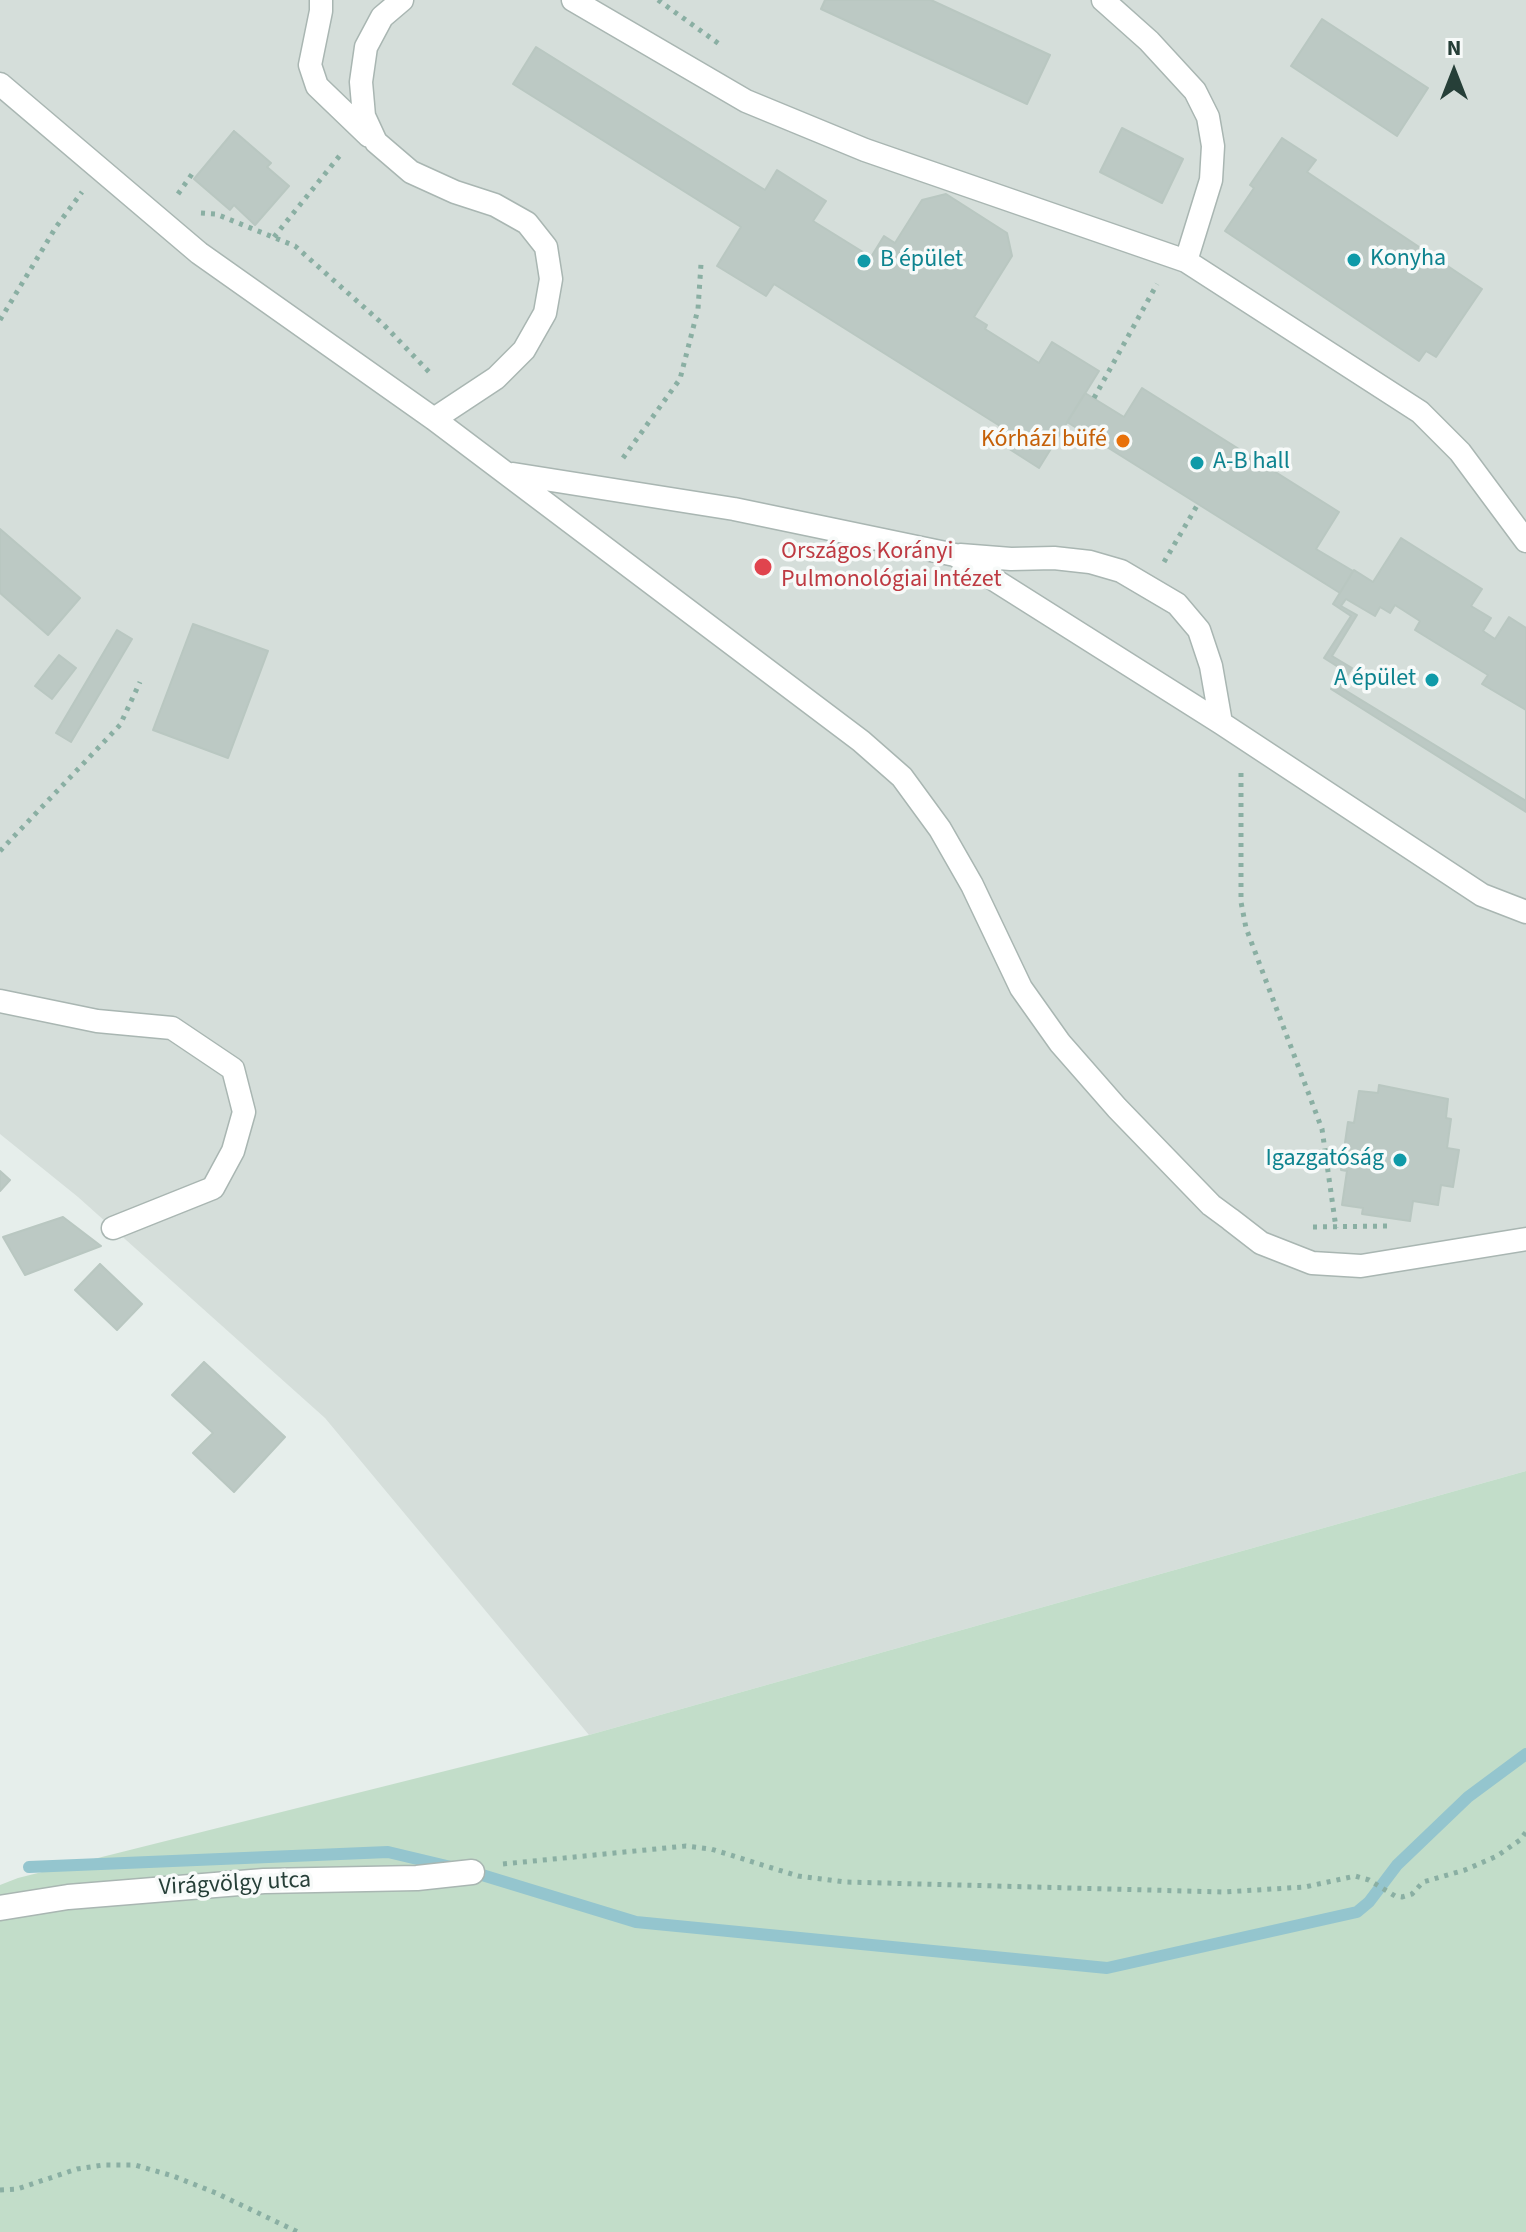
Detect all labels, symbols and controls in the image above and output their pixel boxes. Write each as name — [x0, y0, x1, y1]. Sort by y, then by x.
north arrow — [1414, 32, 1494, 112]
text: N — [1447, 32, 1461, 64]
place label: Konyha — [1370, 246, 1446, 274]
place label: B épület — [880, 247, 963, 275]
marker: Konyha — [1345, 251, 1363, 269]
marker: B épület — [855, 252, 873, 270]
place label: Kórházi büfé — [981, 427, 1107, 455]
marker: Kórházi büfé — [1114, 432, 1132, 450]
place label: A-B hall — [1213, 449, 1290, 477]
marker: A-B hall — [1188, 454, 1206, 472]
place label: Országos Korányi Pulmonológiai Intézet — [781, 539, 1002, 595]
marker: Országos Korányi Pulmonológiai Intézet — [752, 556, 774, 578]
place label: A épület — [1334, 666, 1416, 694]
marker: A épület — [1423, 671, 1441, 689]
place label: Igazgatóság — [1265, 1146, 1384, 1174]
marker: Igazgatóság — [1391, 1151, 1409, 1169]
street label: Virágvölgy utca — [158, 1867, 312, 1903]

